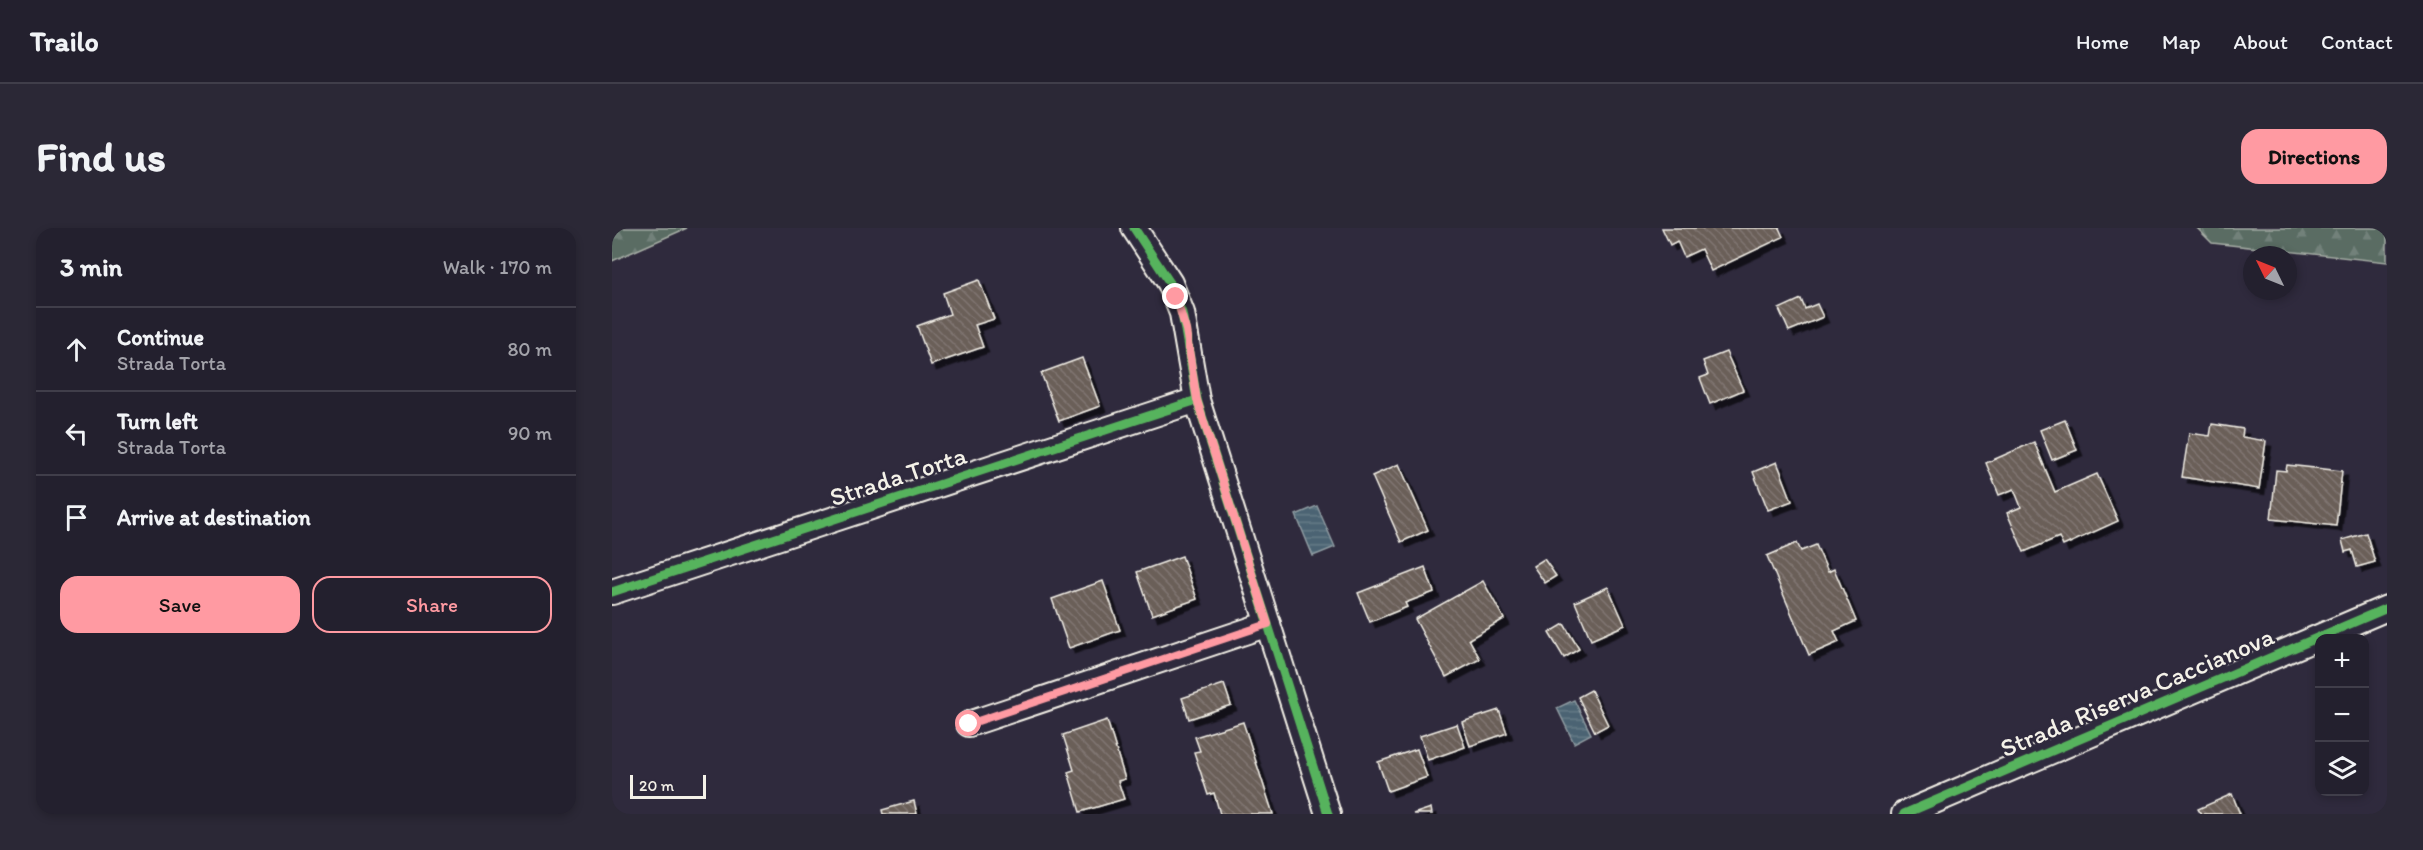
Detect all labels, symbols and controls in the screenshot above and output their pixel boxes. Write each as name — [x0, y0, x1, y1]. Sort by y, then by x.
text: Trailo — [30, 24, 99, 58]
text: Home — [2076, 29, 2129, 54]
text: Map — [2162, 29, 2201, 54]
text: About — [2234, 29, 2288, 54]
text: Contact — [2321, 29, 2393, 54]
button: Directions — [2241, 129, 2387, 184]
text: Find us — [36, 131, 166, 182]
north arrow — [2243, 246, 2297, 300]
text: 3 min — [60, 251, 122, 283]
text: Walk · 170 m — [443, 255, 552, 279]
route end — [1162, 283, 1188, 309]
text: Continue — [117, 324, 204, 351]
icon: ahead — [60, 333, 93, 366]
text: 80 m — [507, 337, 552, 361]
text: Strada Torta — [117, 351, 226, 375]
text: Turn left — [117, 408, 198, 435]
icon: left — [60, 417, 93, 450]
text: 90 m — [508, 421, 552, 445]
text: Strada Torta — [117, 435, 226, 459]
street label: Strada Torta — [826, 439, 971, 513]
icon: arrive — [60, 501, 93, 534]
text: Arrive at destination — [117, 504, 311, 531]
button: Save — [60, 576, 300, 633]
button: Share — [312, 576, 552, 633]
street label: Strada Riserva Caccianova — [1995, 620, 2279, 764]
map controls — [2315, 634, 2369, 796]
button: + — [2315, 634, 2369, 688]
button: − — [2315, 688, 2369, 742]
route start — [955, 710, 981, 736]
button: layers — [2315, 742, 2369, 796]
scale bar — [630, 772, 706, 800]
text: 20 m — [639, 776, 674, 795]

